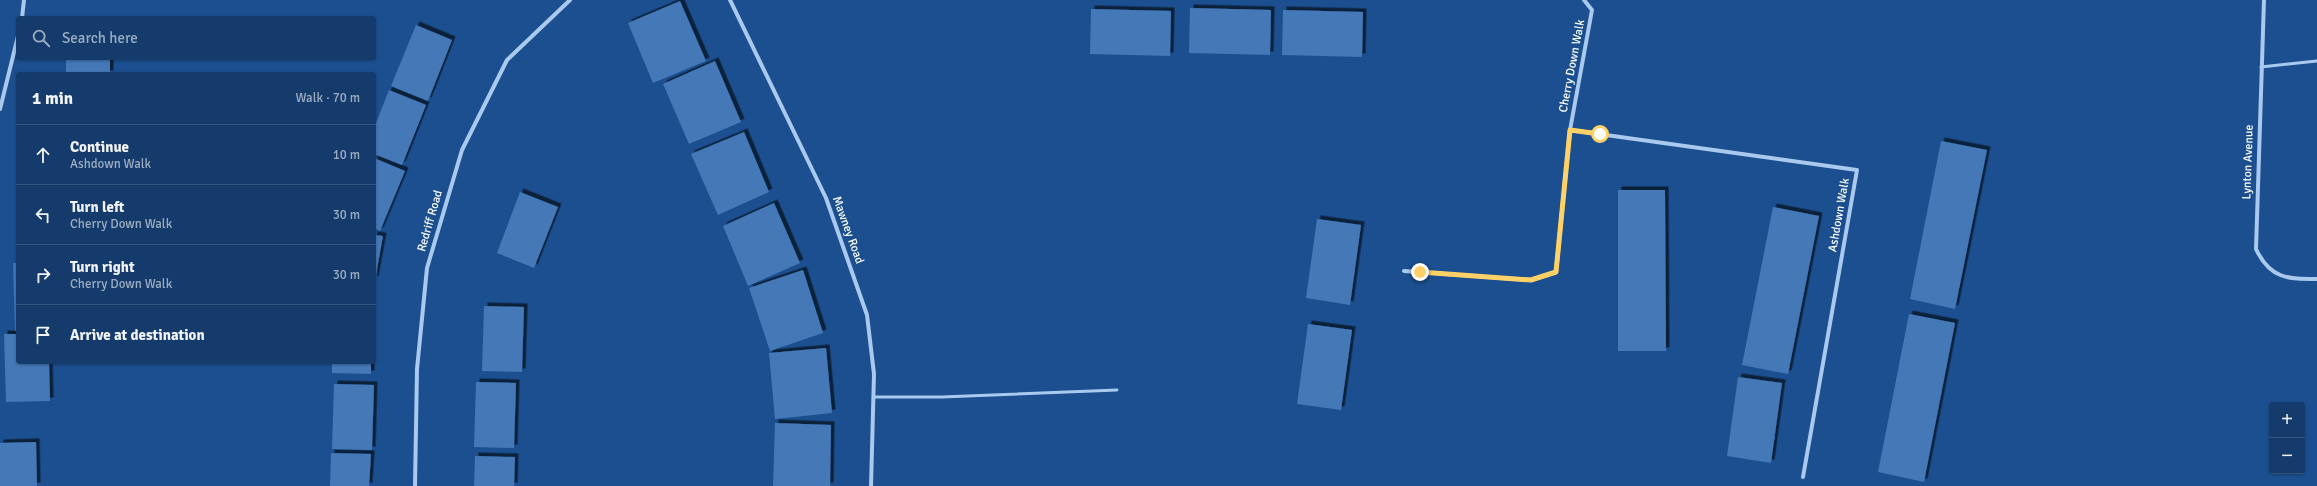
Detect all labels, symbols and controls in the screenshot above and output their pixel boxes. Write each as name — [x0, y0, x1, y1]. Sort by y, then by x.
search box — [16, 16, 376, 60]
street label: Cherry Down Walk — [1556, 18, 1588, 114]
icon: search — [30, 27, 52, 49]
text: Search here — [62, 29, 138, 47]
text: 1 min — [32, 88, 73, 109]
text: Walk · 70 m — [296, 90, 360, 106]
street label: Lynton Avenue — [2239, 124, 2257, 200]
route start — [1591, 125, 1609, 143]
text: Continue — [70, 138, 129, 156]
icon: ahead — [32, 144, 54, 166]
text: 10 m — [333, 147, 360, 163]
text: Ashdown Walk — [70, 156, 151, 172]
street label: Ashdown Walk — [1825, 177, 1853, 253]
street label: Redriff Road — [414, 189, 446, 253]
street label: Mawney Road — [829, 194, 867, 266]
text: Turn left — [70, 198, 124, 216]
icon: left — [32, 204, 54, 226]
text: 30 m — [333, 207, 360, 223]
text: Cherry Down Walk — [70, 216, 172, 232]
text: Turn right — [70, 258, 135, 276]
route end — [1411, 263, 1429, 281]
icon: right — [32, 264, 54, 286]
text: 30 m — [333, 267, 360, 283]
text: Cherry Down Walk — [70, 276, 172, 292]
icon: arrive — [32, 324, 54, 346]
text: Arrive at destination — [70, 326, 205, 344]
map controls — [2269, 402, 2305, 474]
button: + — [2269, 402, 2305, 438]
button: − — [2269, 438, 2305, 474]

